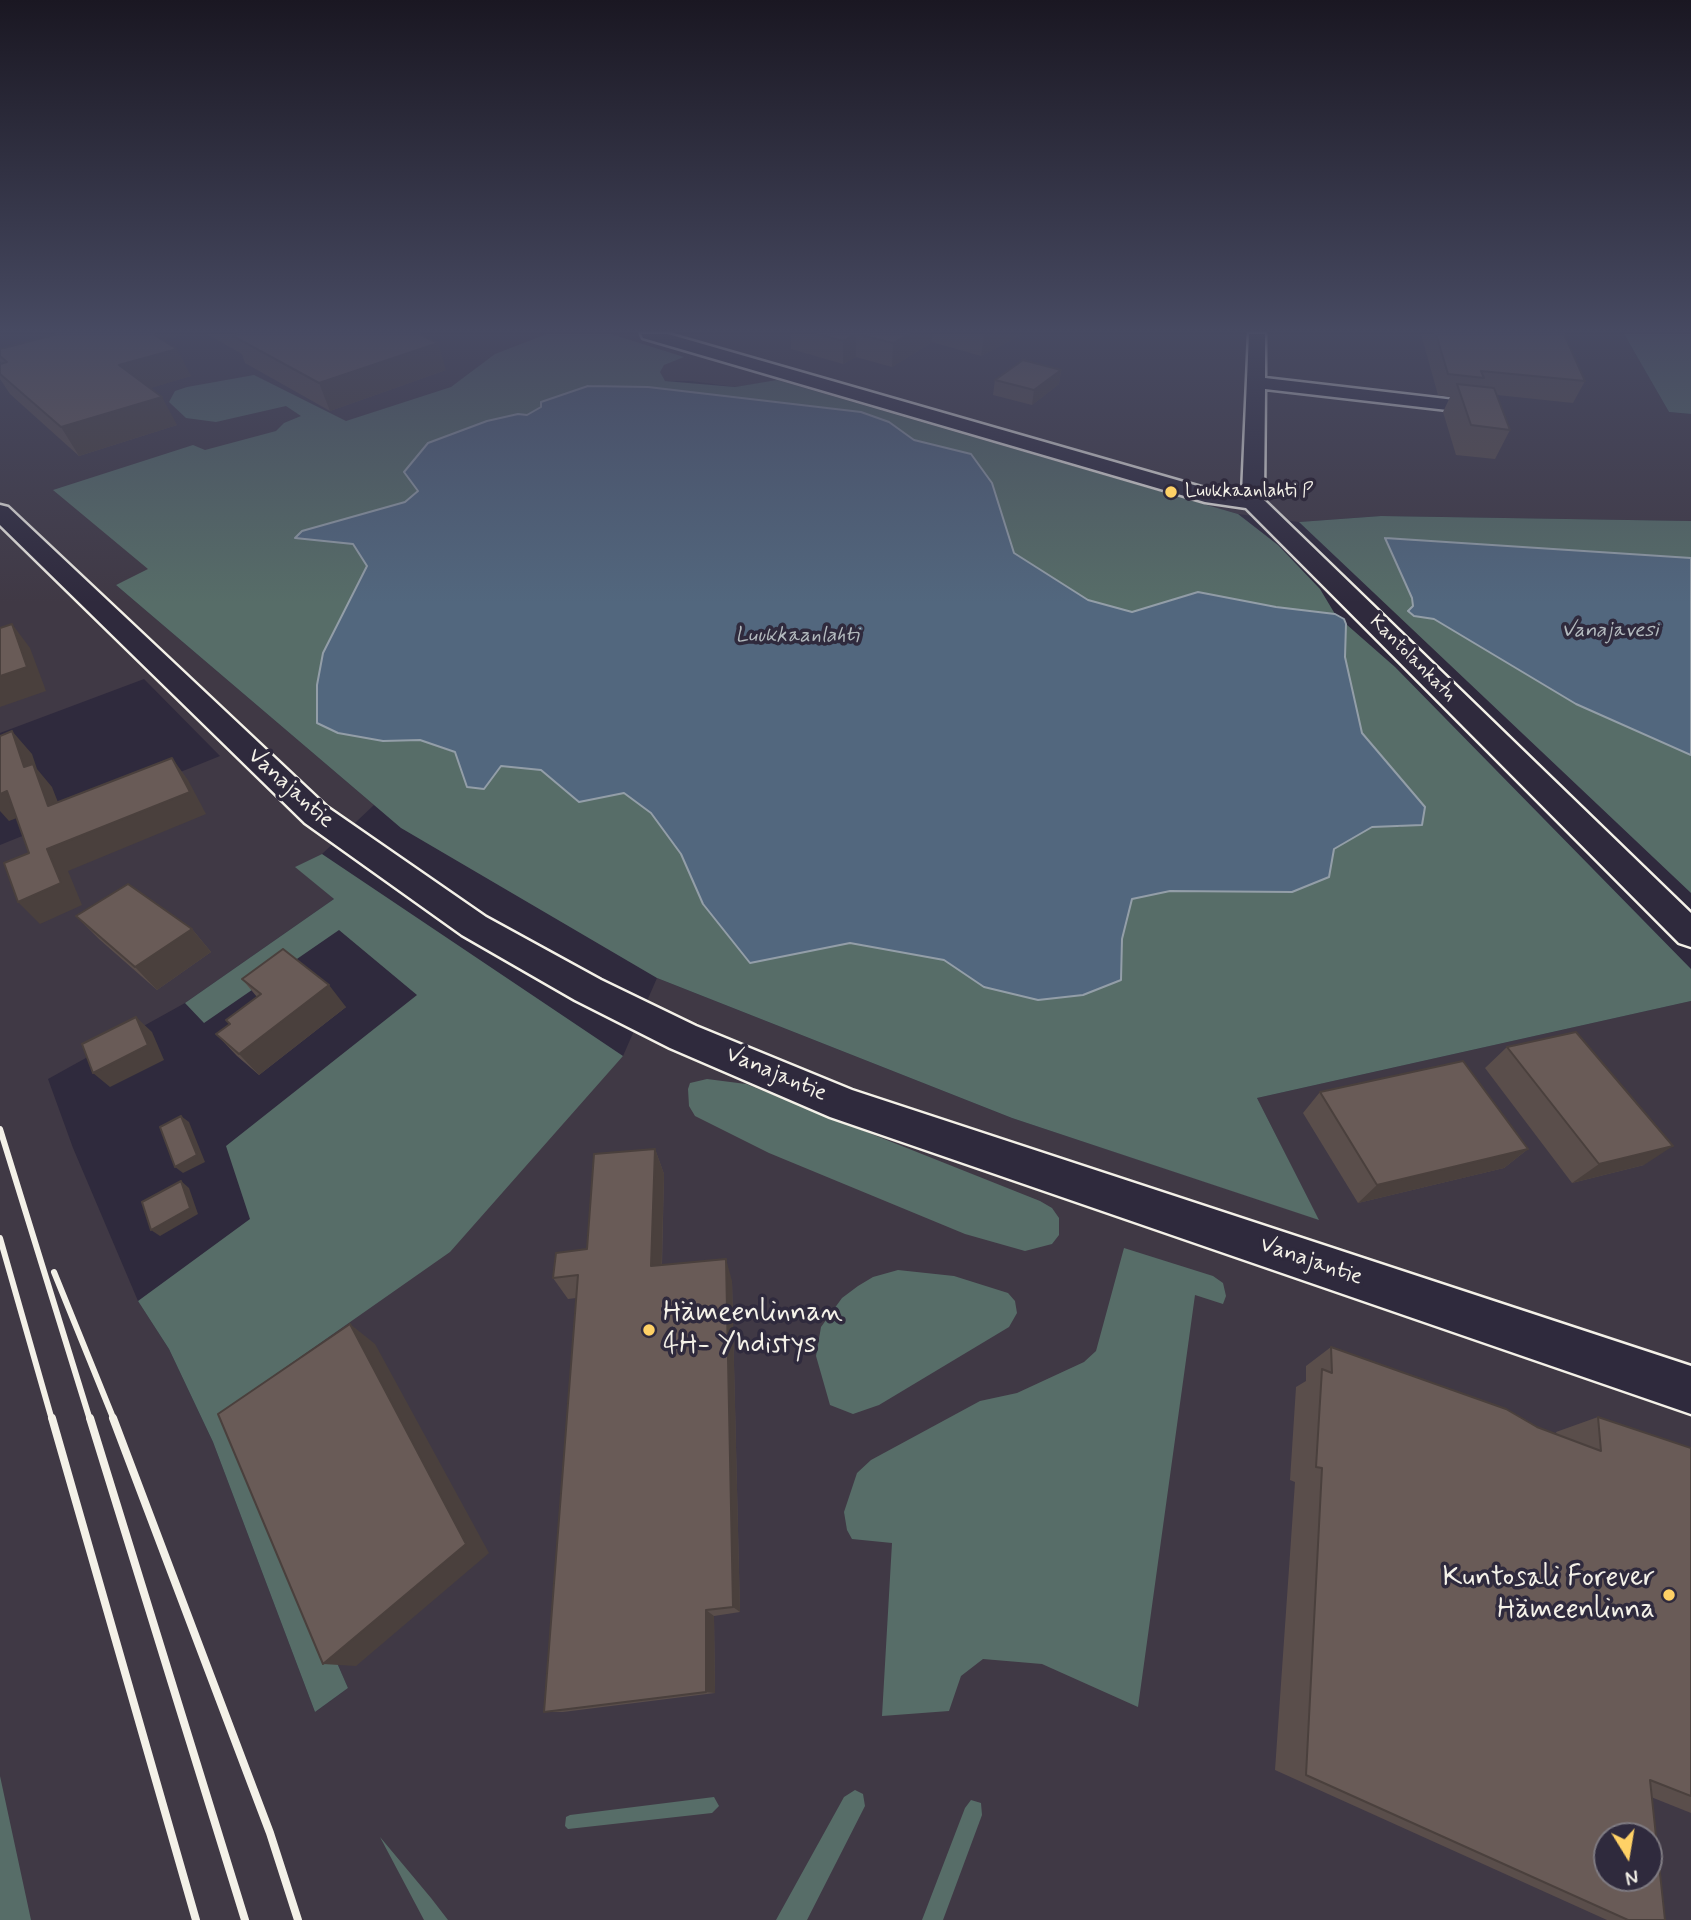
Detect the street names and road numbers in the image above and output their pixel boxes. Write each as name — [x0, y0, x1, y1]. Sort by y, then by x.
street label: Kantolankatu — [1364, 611, 1460, 707]
street label: Vanajantie — [241, 743, 339, 835]
street label: Vanajantie — [721, 1041, 831, 1109]
street label: Vanajantie — [1256, 1232, 1366, 1292]

